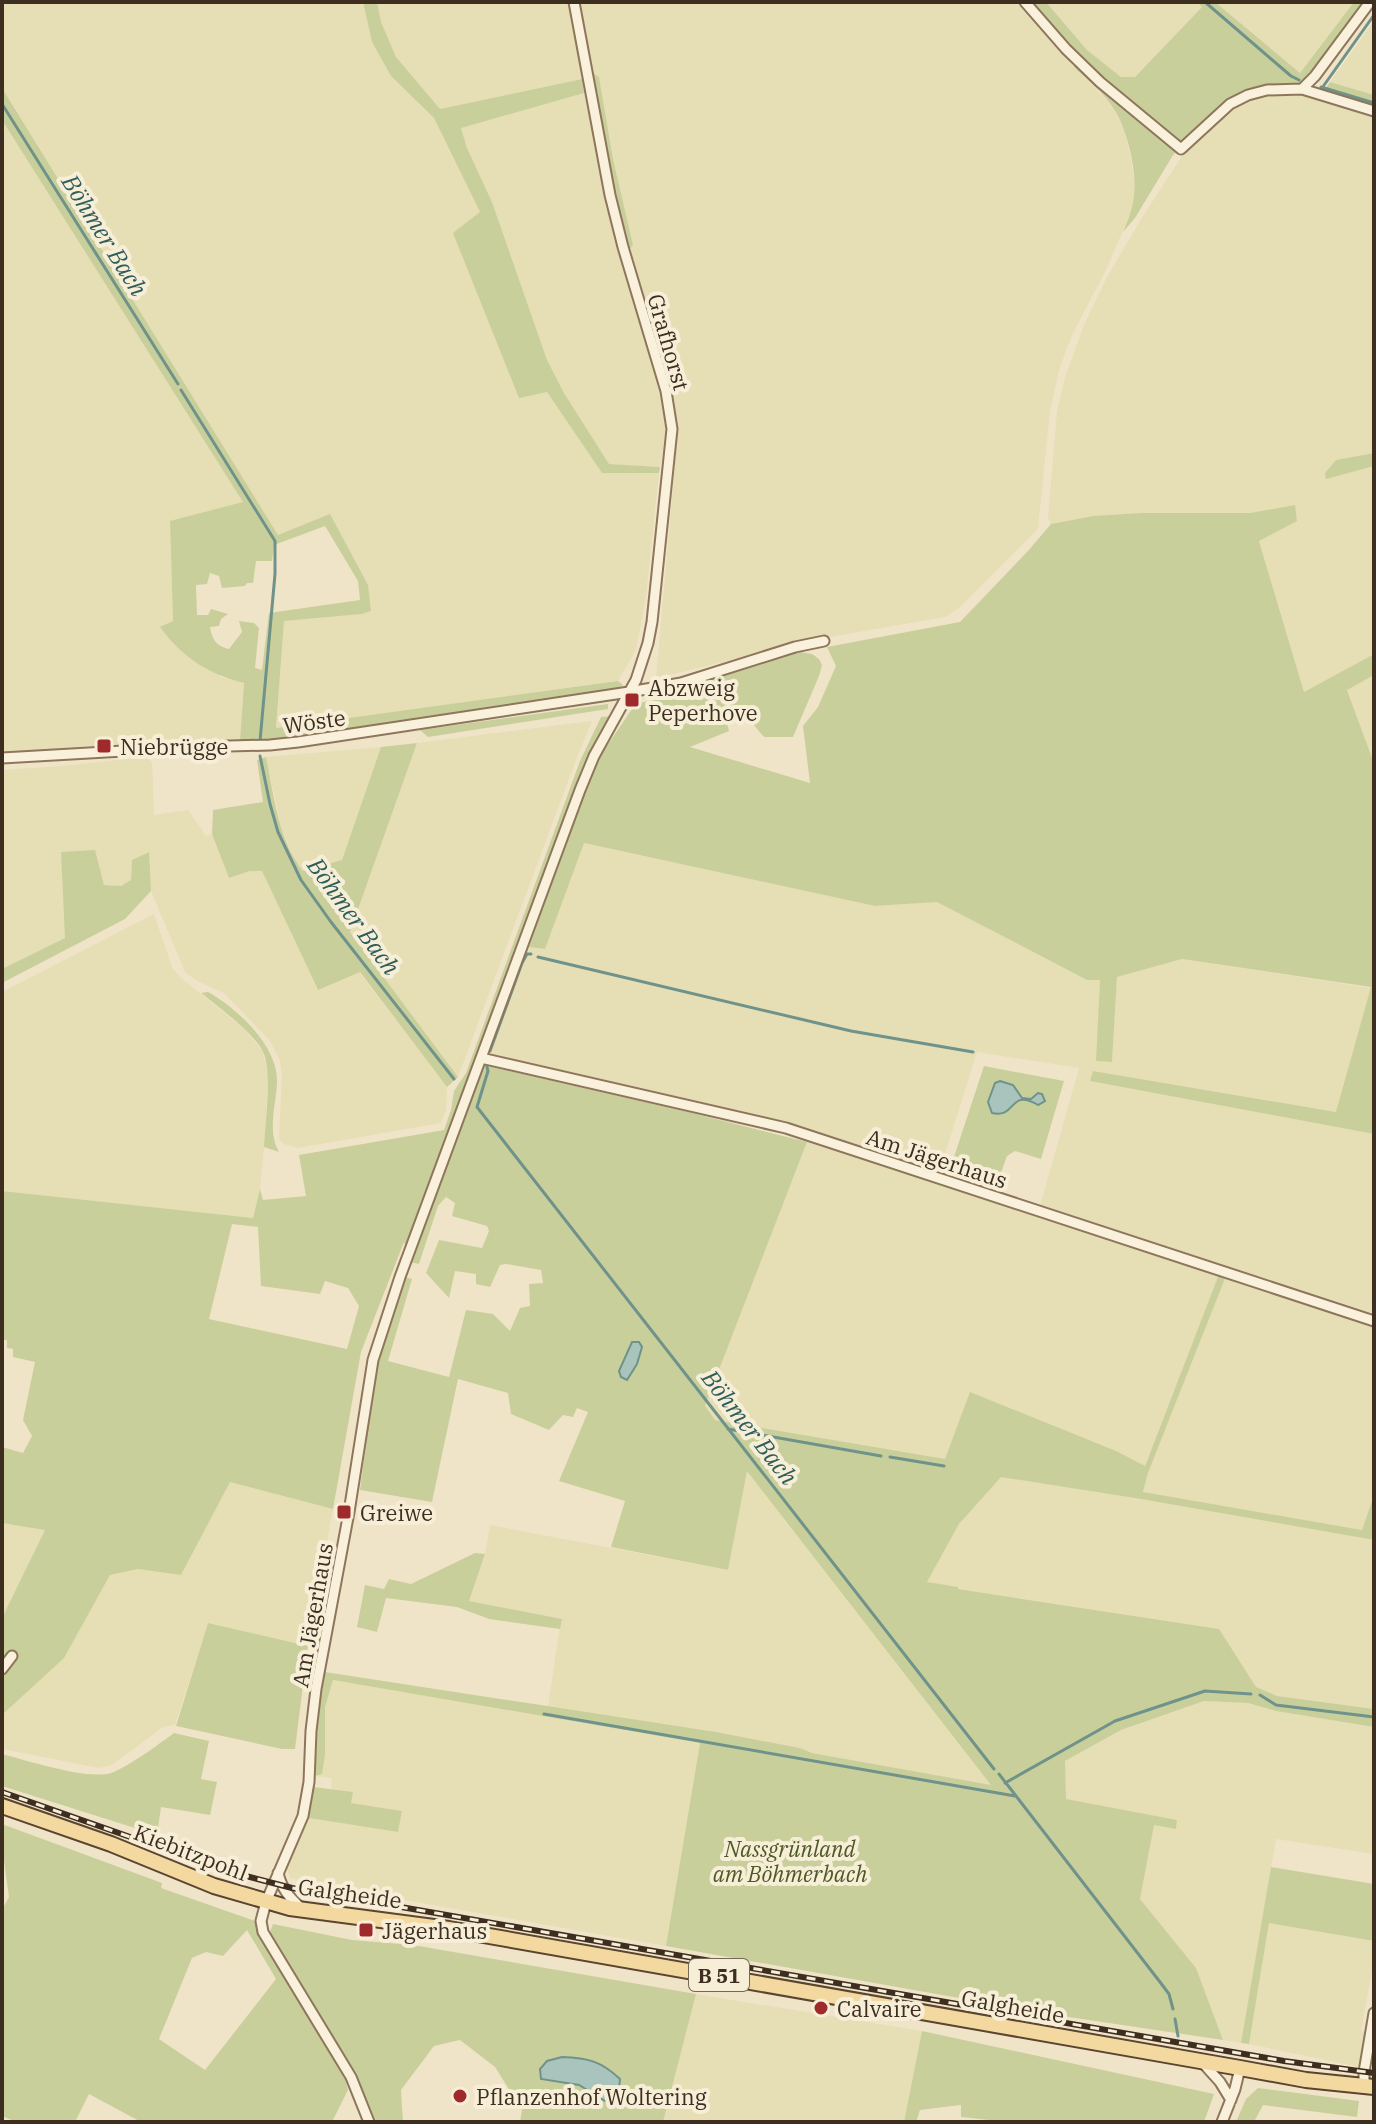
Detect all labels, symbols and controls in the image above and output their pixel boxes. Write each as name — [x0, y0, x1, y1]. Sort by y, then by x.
water label: Böhmer Bach — [54, 167, 155, 302]
street label: Grafhorst — [641, 290, 697, 394]
place label: Abzweig Peperhove — [648, 673, 758, 727]
marker: Abzweig Peperhove — [623, 691, 641, 709]
street label: Wöste — [281, 702, 347, 740]
place label: Niebrügge — [120, 732, 228, 761]
marker: Niebrügge — [95, 737, 113, 755]
water label: Böhmer Bach — [300, 850, 407, 981]
street label: Am Jägerhaus — [863, 1122, 1011, 1194]
water label: Böhmer Bach — [694, 1362, 805, 1491]
place label: Greiwe — [360, 1498, 433, 1527]
marker: Greiwe — [335, 1503, 353, 1521]
street label: Am Jägerhaus — [285, 1540, 339, 1690]
street label: Kiebitzpohl — [130, 1817, 252, 1887]
park label: Nassgrünland am Böhmerbach — [713, 1834, 867, 1888]
street label: Galgheide — [296, 1871, 404, 1915]
place label: Jägerhaus — [382, 1916, 487, 1945]
marker: Jägerhaus — [357, 1921, 375, 1939]
road number: B 51 — [689, 1959, 749, 1991]
street label: Galgheide — [959, 1983, 1067, 2029]
place label: Calvaire — [837, 1994, 922, 2023]
marker: Calvaire — [812, 1999, 830, 2017]
place label: Pflanzenhof Woltering — [476, 2082, 707, 2111]
marker: Pflanzenhof Woltering — [451, 2087, 469, 2105]

